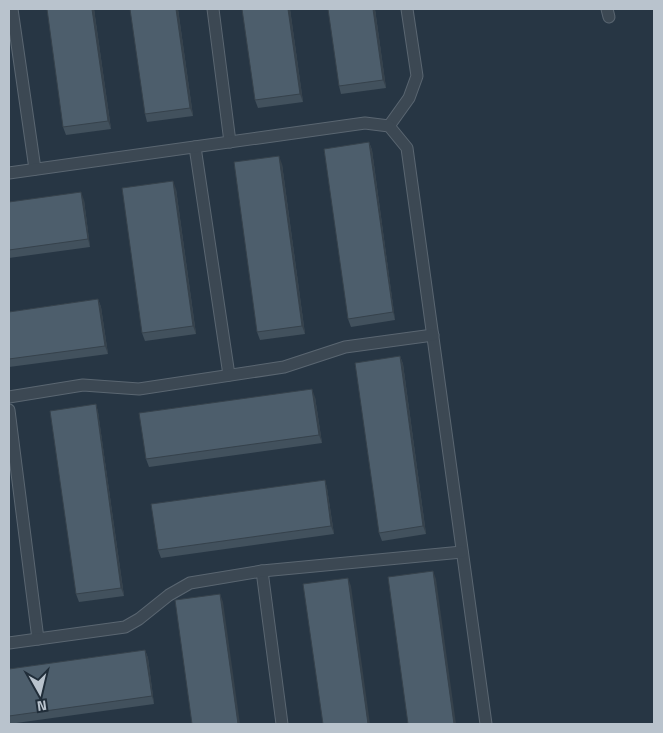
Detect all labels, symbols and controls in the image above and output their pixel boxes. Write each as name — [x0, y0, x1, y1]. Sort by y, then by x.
north arrow — [15, 668, 65, 718]
text: N — [36, 695, 48, 717]

